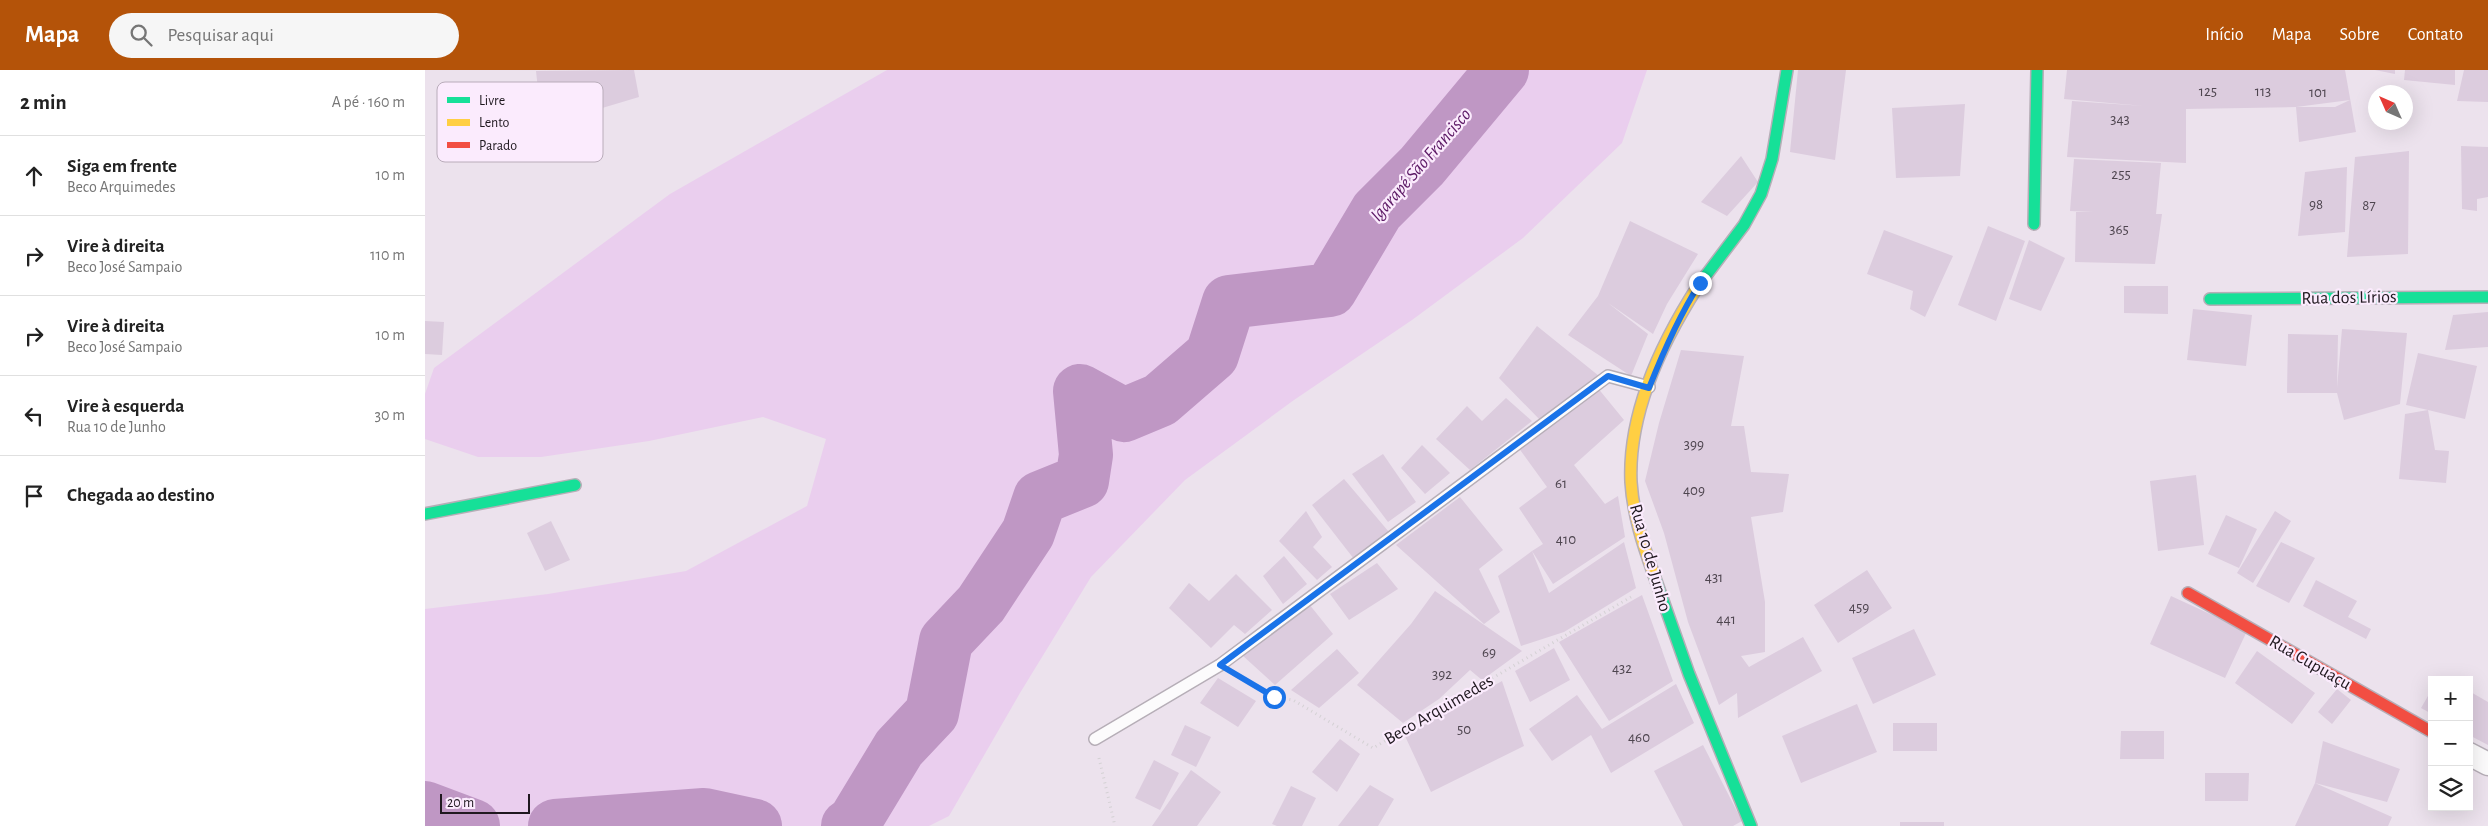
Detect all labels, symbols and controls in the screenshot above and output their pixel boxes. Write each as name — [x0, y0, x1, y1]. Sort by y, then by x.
search box — [109, 13, 459, 58]
icon: search — [127, 21, 155, 49]
text: Mapa — [25, 23, 79, 47]
text: Pesquisar aqui — [167, 26, 274, 45]
text: Início — [2205, 26, 2244, 44]
text: Mapa — [2272, 26, 2312, 44]
text: Sobre — [2340, 26, 2380, 44]
text: Contato — [2408, 26, 2463, 44]
legend — [437, 82, 603, 162]
house number: 125 — [2199, 84, 2217, 99]
house number: 113 — [2255, 84, 2271, 99]
house number: 101 — [2309, 85, 2327, 100]
north arrow — [2368, 85, 2413, 130]
text: 2 min — [20, 92, 67, 113]
text: A pé · 160 m — [332, 94, 405, 110]
text: Livre — [479, 94, 505, 108]
water label: Igarapé São Francisco — [1367, 105, 1475, 225]
house number: 343 — [2110, 112, 2130, 127]
text: Lento — [479, 116, 510, 130]
text: Parado — [479, 139, 517, 153]
text: Siga em frente — [67, 157, 177, 176]
icon: ahead — [20, 162, 48, 190]
text: 10 m — [376, 167, 405, 183]
house number: 255 — [2111, 167, 2131, 182]
text: Beco Arquimedes — [67, 179, 176, 195]
house number: 98 — [2309, 197, 2323, 212]
house number: 87 — [2362, 198, 2376, 213]
house number: 365 — [2109, 222, 2129, 237]
text: Vire à direita — [67, 237, 165, 256]
icon: right — [20, 242, 48, 270]
text: 110 m — [370, 247, 405, 263]
text: Beco José Sampaio — [67, 259, 182, 275]
route end — [1689, 272, 1712, 295]
street label: Rua dos Lírios — [2301, 288, 2397, 308]
text: Vire à direita — [67, 317, 165, 336]
icon: right — [20, 322, 48, 350]
text: 10 m — [376, 327, 405, 343]
text: Beco José Sampaio — [67, 339, 182, 355]
text: Vire à esquerda — [67, 397, 184, 416]
icon: left — [20, 402, 48, 430]
text: 30 m — [375, 407, 405, 423]
text: Rua 10 de Junho — [67, 419, 166, 435]
house number: 399 — [1684, 437, 1704, 452]
house number: 61 — [1555, 476, 1567, 491]
icon: arrive — [20, 482, 48, 510]
house number: 409 — [1683, 483, 1705, 498]
text: Chegada ao destino — [67, 486, 215, 505]
street label: Rua 10 de Junho — [1626, 502, 1674, 614]
house number: 410 — [1556, 532, 1576, 547]
house number: 431 — [1705, 570, 1723, 585]
house number: 459 — [1849, 600, 1869, 615]
house number: 441 — [1716, 612, 1736, 627]
street label: Rua Cupuaçu — [2266, 632, 2354, 694]
house number: 69 — [1482, 645, 1496, 660]
house number: 432 — [1612, 661, 1632, 676]
house number: 392 — [1432, 667, 1452, 682]
street label: Beco Arquimedes — [1382, 672, 1496, 748]
map controls — [2428, 676, 2473, 811]
button: + — [2428, 676, 2473, 721]
route start — [1263, 686, 1286, 709]
button: − — [2428, 721, 2473, 766]
house number: 50 — [1457, 722, 1471, 737]
house number: 460 — [1628, 730, 1650, 745]
button: layers — [2428, 766, 2473, 811]
scale bar — [440, 791, 530, 814]
text: 20 m — [447, 796, 474, 810]

